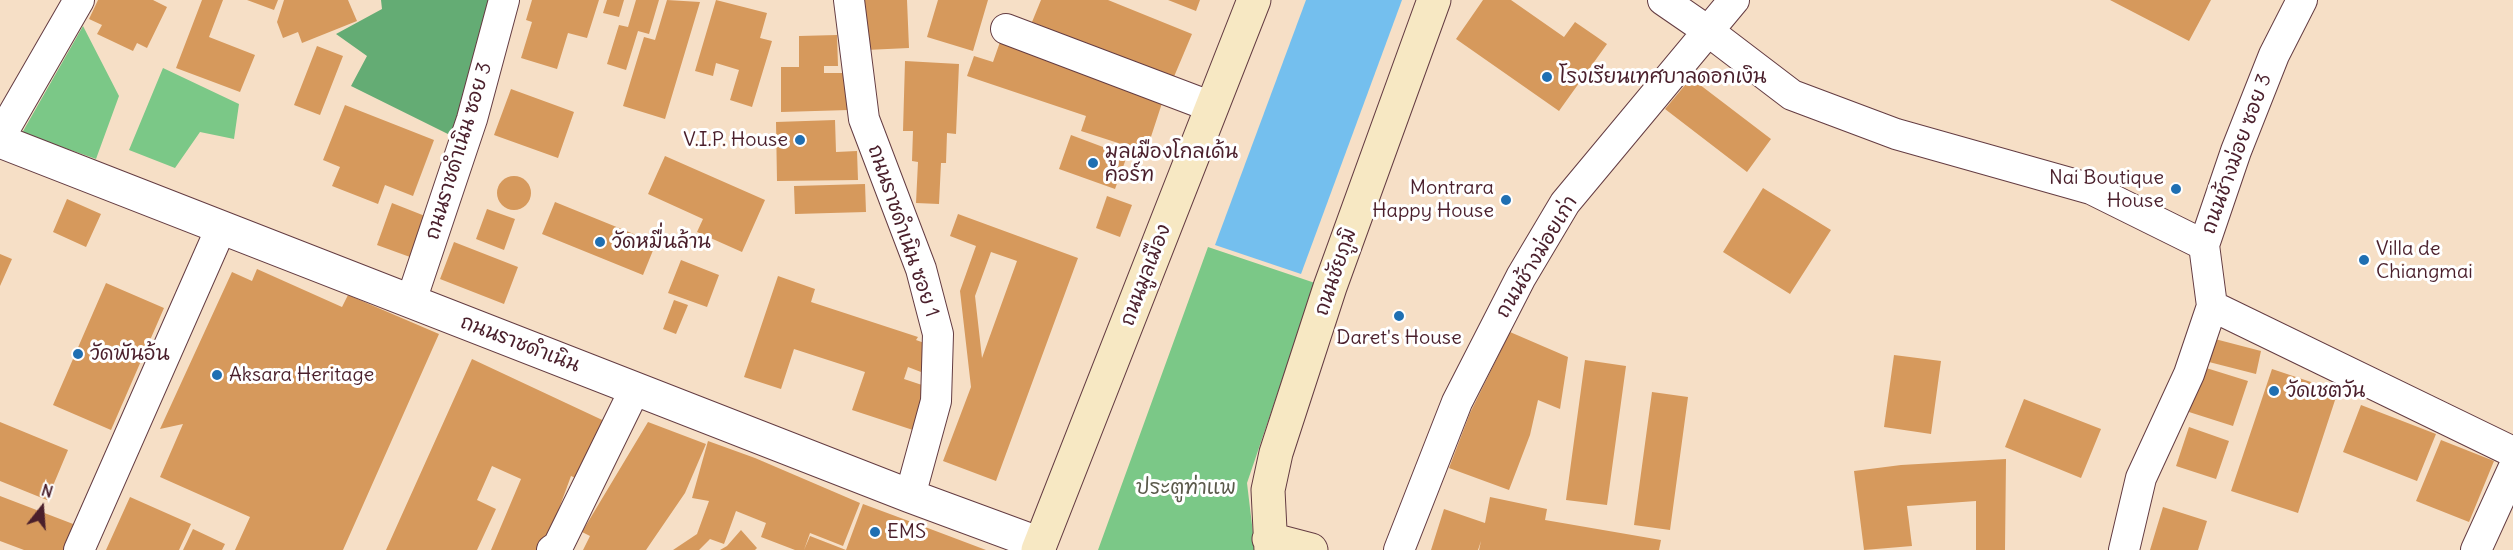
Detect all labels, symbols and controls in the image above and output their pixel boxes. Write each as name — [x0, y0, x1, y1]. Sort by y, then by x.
street label: ถนนราชดำเนิน ซอย 3 — [421, 59, 497, 243]
place label: โรงเรียนเทศบาลดอกเงิน — [1559, 65, 1767, 89]
marker: โรงเรียนเทศบาลดอกเงิน — [1540, 70, 1554, 84]
street label: ถนนช้างม่อย ซอย 3 — [2197, 71, 2277, 237]
place label: V.I.P. House — [683, 128, 788, 152]
marker: V.I.P. House — [793, 133, 807, 147]
place label: มูลเมืองโกลเด้น คอร์ท — [1105, 140, 1238, 187]
street label: ถนนราชดำเนิน ซอย 1 — [862, 142, 944, 320]
marker: มูลเมืองโกลเด้น คอร์ท — [1086, 156, 1100, 170]
place label: Nai Boutique House — [2049, 166, 2164, 213]
place label: Montrara Happy House — [1372, 176, 1494, 223]
marker: Nai Boutique House — [2169, 182, 2183, 196]
street label: ถนนช้างม่อยเก่า — [1491, 191, 1583, 323]
marker: Montrara Happy House — [1499, 193, 1513, 207]
street label: ถนนมูลเมือง — [1116, 221, 1176, 329]
street label: ถนนชัยภูมิ — [1310, 225, 1362, 319]
place label: วัดหมื่นล้าน — [612, 230, 711, 254]
marker: วัดหมื่นล้าน — [593, 235, 607, 249]
place label: Villa de Chiangmai — [2376, 237, 2473, 284]
marker: Villa de Chiangmai — [2357, 253, 2371, 267]
marker: Daret's House — [1392, 309, 1406, 323]
street label: ถนนราชดำเนิน — [457, 310, 583, 378]
place label: Daret's House — [1336, 326, 1462, 350]
place label: วัดพันอ้น — [90, 342, 170, 366]
marker: วัดพันอ้น — [71, 347, 85, 361]
place label: Aksara Heritage — [229, 363, 374, 387]
marker: Aksara Heritage — [210, 368, 224, 382]
place label: วัดเชตวัน — [2286, 379, 2365, 403]
marker: วัดเชตวัน — [2267, 384, 2281, 398]
park label: ประตูท่าแพ — [1136, 476, 1236, 500]
north arrow — [12, 478, 72, 538]
text: N — [39, 480, 55, 502]
place label: EMS — [887, 520, 926, 544]
marker: EMS — [868, 525, 882, 539]

